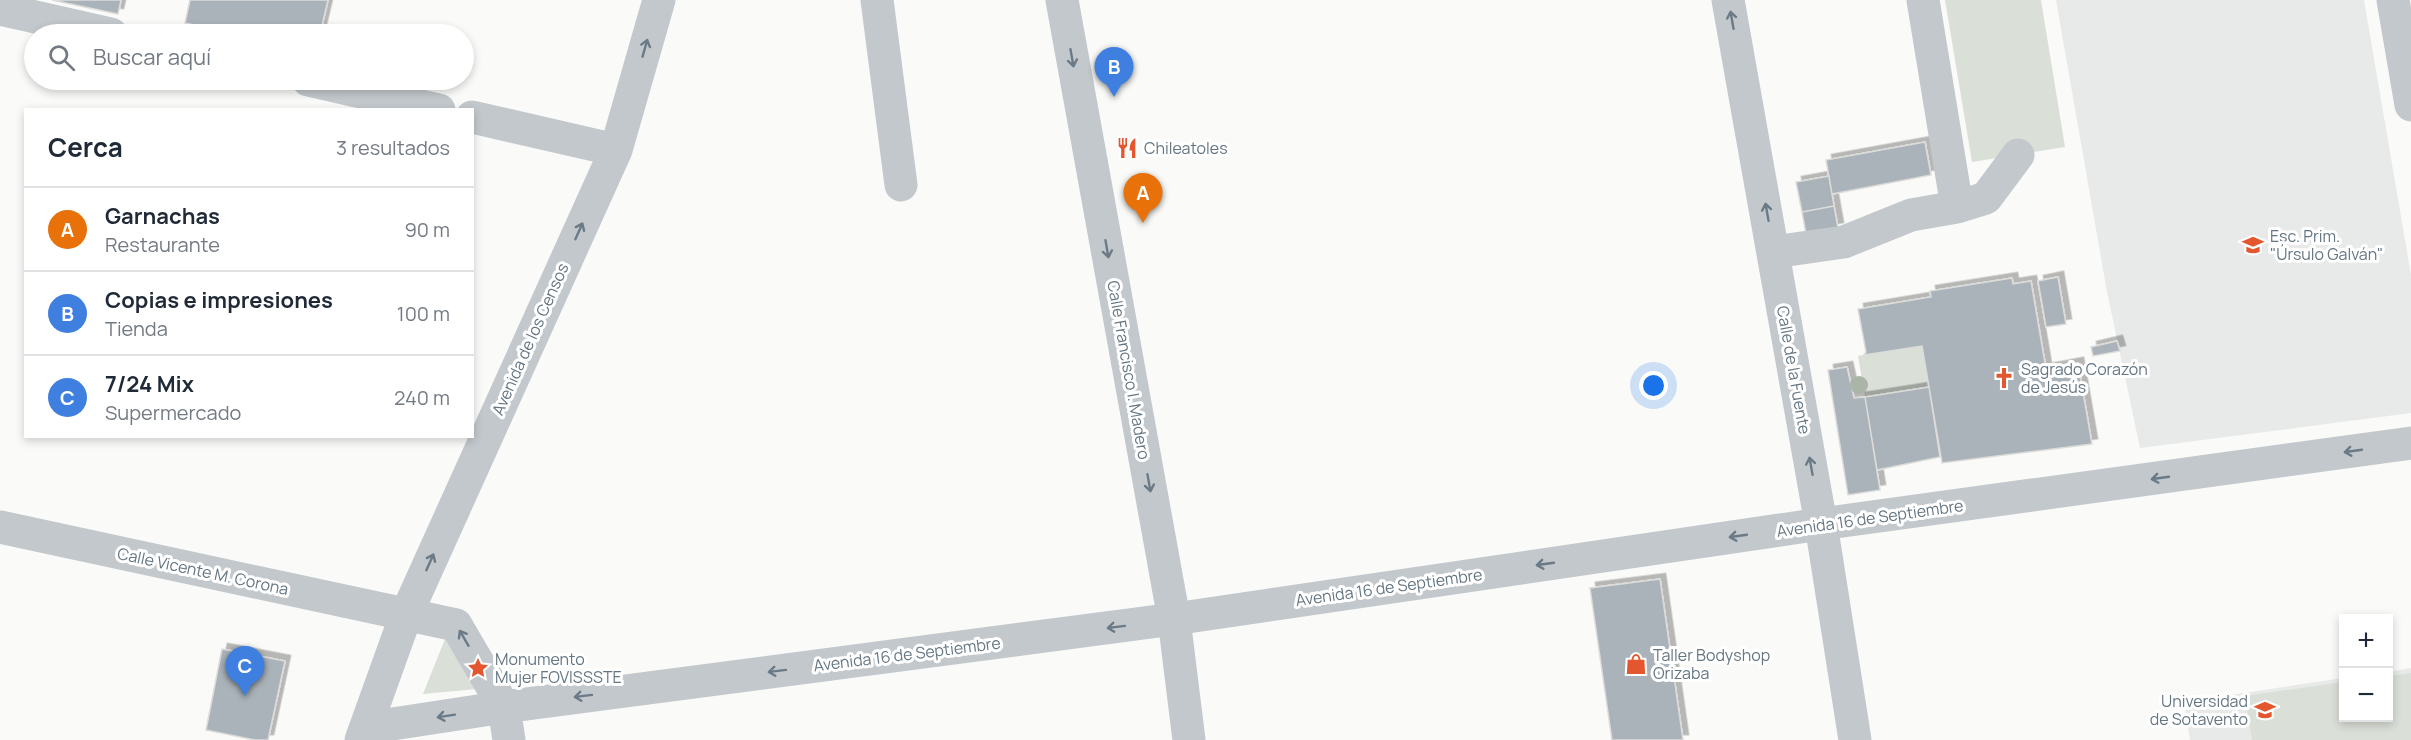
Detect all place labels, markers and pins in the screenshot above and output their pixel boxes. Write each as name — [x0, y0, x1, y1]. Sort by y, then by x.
pin: B — [1094, 48, 1134, 97]
restaurant icon: Chileatoles — [1115, 136, 1139, 160]
place label: Chileatoles — [1144, 137, 1228, 159]
pin: A — [1124, 174, 1162, 223]
place label: Esc. Prim. "Úrsulo Galván" — [2270, 225, 2383, 265]
school or university icon: Esc. Prim. "Úrsulo Galván" — [2241, 233, 2265, 257]
place label: Sagrado Corazón de Jesús — [2021, 358, 2148, 398]
church icon: Sagrado Corazón de Jesús — [1992, 366, 2016, 390]
place label: Taller Bodyshop Orizaba — [1653, 644, 1770, 684]
pin: C — [226, 646, 264, 696]
place label: Monumento Mujer FOVISSSTE — [495, 648, 622, 688]
shop icon: Taller Bodyshop Orizaba — [1624, 652, 1648, 676]
place icon: Monumento Mujer FOVISSSTE — [466, 656, 490, 680]
place label: Universidad de Sotavento — [2150, 690, 2248, 730]
school or university icon: Universidad de Sotavento — [2253, 698, 2277, 722]

